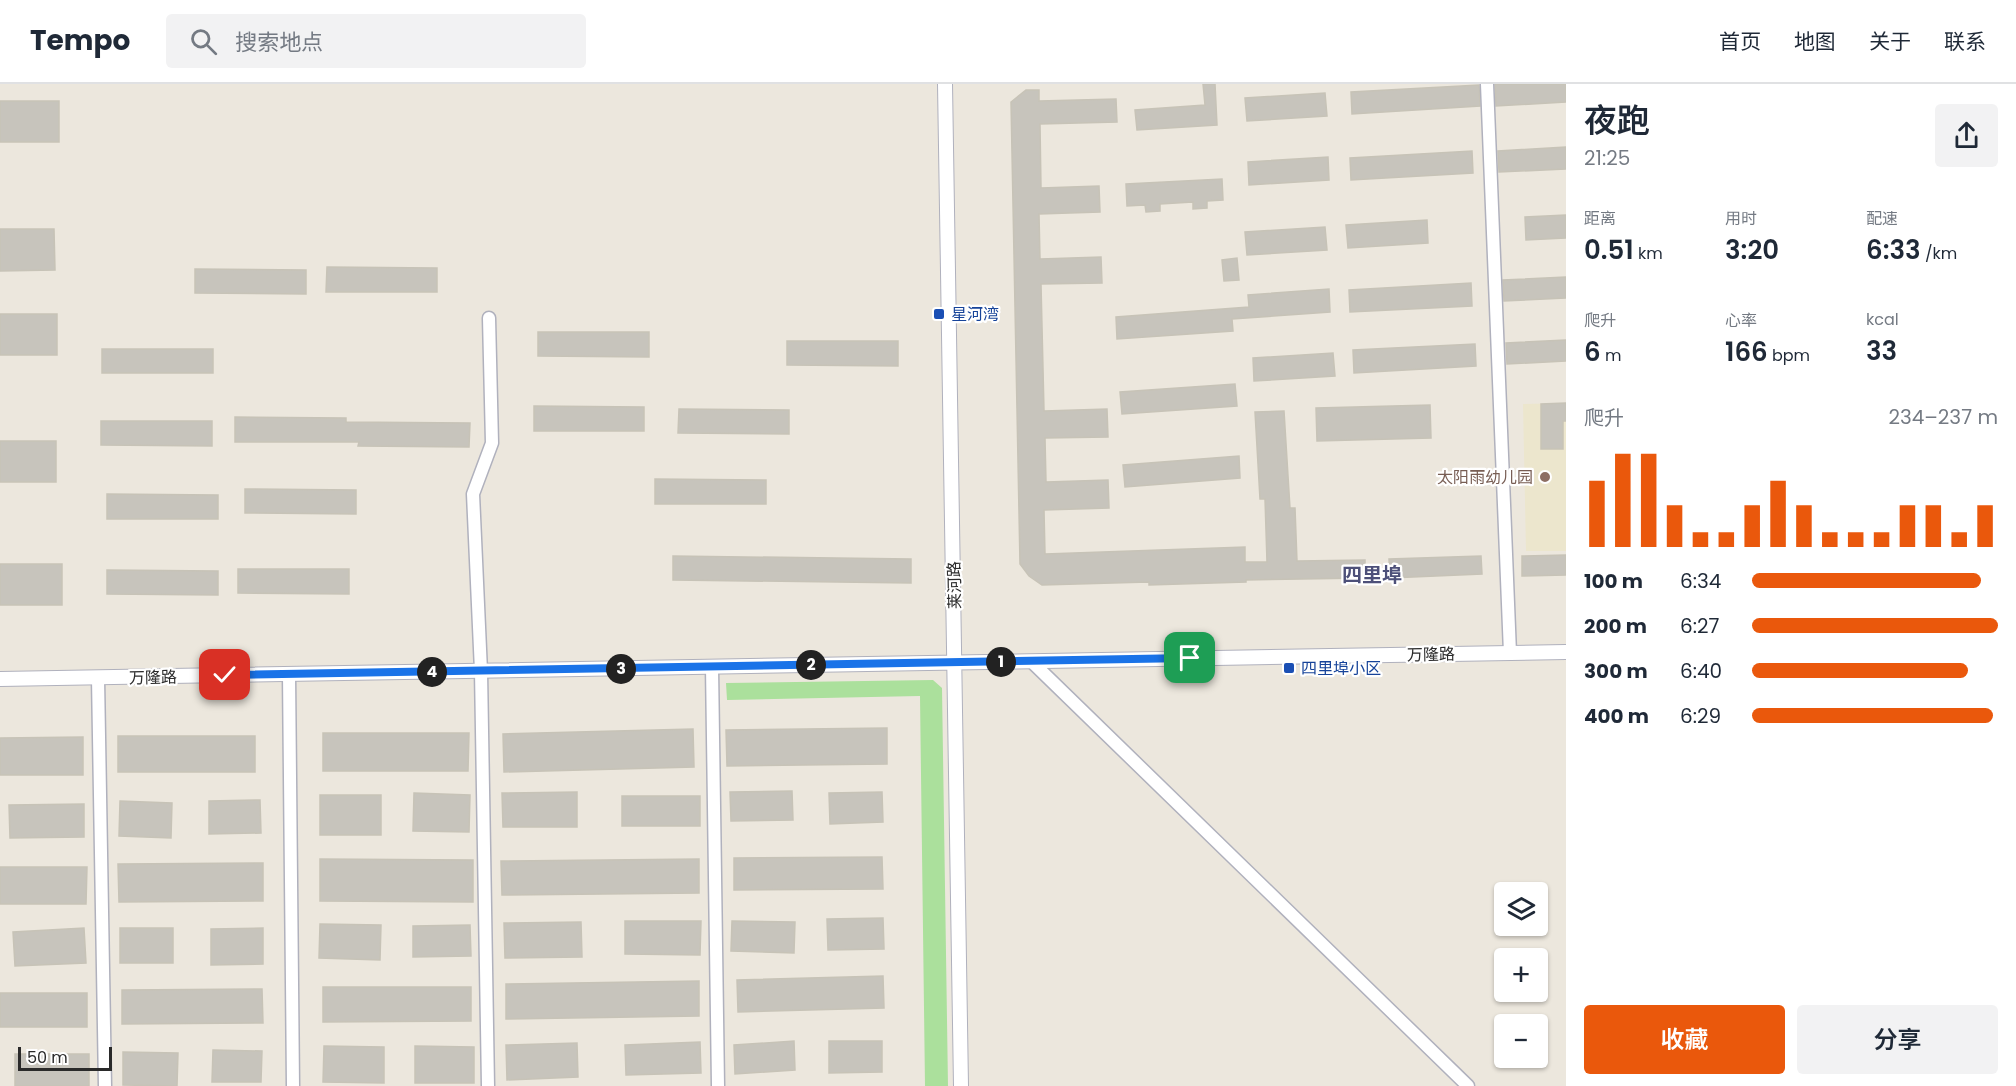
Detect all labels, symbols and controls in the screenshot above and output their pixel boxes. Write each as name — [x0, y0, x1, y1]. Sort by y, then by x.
search box — [166, 14, 586, 68]
text: Tempo — [30, 21, 130, 60]
icon: search — [187, 25, 220, 58]
text: 搜索地点 — [235, 27, 323, 58]
text: 首页 — [1719, 27, 1761, 56]
text: 地图 — [1794, 27, 1836, 56]
text: 关于 — [1869, 27, 1911, 56]
text: 联系 — [1944, 27, 1986, 56]
text: 夜跑 — [1584, 97, 1650, 144]
button: share — [1935, 104, 1998, 167]
text: 21:25 — [1584, 144, 1630, 172]
text: 距离 — [1584, 207, 1616, 230]
text: 用时 — [1725, 207, 1757, 230]
text: 配速 — [1866, 207, 1898, 230]
text: 0.51 — [1584, 232, 1634, 268]
text: 3:20 — [1725, 232, 1779, 268]
text: 6:33 — [1866, 232, 1921, 268]
text: km — [1634, 242, 1663, 265]
text: /km — [1921, 242, 1957, 265]
place label: 星河湾 — [951, 303, 999, 326]
marker: 星河湾 — [932, 307, 946, 321]
text: kcal — [1866, 308, 1899, 331]
text: 爬升 — [1584, 309, 1616, 332]
text: 心率 — [1725, 309, 1757, 332]
text: 33 — [1866, 333, 1897, 369]
text: 6 — [1584, 334, 1601, 370]
text: 166 — [1725, 334, 1768, 370]
text: m — [1601, 344, 1621, 367]
text: bpm — [1768, 344, 1810, 367]
text: 234–237 m — [1888, 403, 1998, 431]
text: 爬升 — [1584, 404, 1624, 432]
place label: 太阳雨幼儿园 — [1437, 466, 1533, 489]
marker: 太阳雨幼儿园 — [1538, 470, 1552, 484]
street label: 莱河路 — [943, 561, 966, 609]
district label: 四里埠 — [1342, 561, 1402, 589]
text: 100 m — [1584, 567, 1643, 595]
text: 6:34 — [1680, 567, 1721, 595]
text: 200 m — [1584, 612, 1647, 640]
text: 6:27 — [1680, 612, 1719, 640]
pin — [1164, 632, 1215, 683]
icon: arrive — [1173, 641, 1206, 674]
street label: 万隆路 — [1407, 643, 1455, 666]
pin: 1 — [986, 647, 1016, 677]
pin — [199, 649, 250, 700]
pin: 2 — [796, 650, 826, 680]
text: 1 — [998, 650, 1004, 673]
text: 2 — [806, 653, 816, 676]
pin: 3 — [606, 654, 636, 684]
pin: 4 — [417, 657, 447, 687]
text: 3 — [616, 657, 626, 680]
place label: 四里埠小区 — [1301, 657, 1381, 680]
text: 300 m — [1584, 657, 1648, 685]
text: 6:40 — [1680, 657, 1722, 685]
icon: check — [208, 658, 241, 691]
text: 4 — [427, 660, 437, 683]
marker: 四里埠小区 — [1282, 661, 1296, 675]
street label: 万隆路 — [129, 666, 177, 689]
text: 400 m — [1584, 702, 1649, 730]
text: 6:29 — [1680, 702, 1721, 730]
map controls — [1494, 882, 1548, 1068]
button: layers — [1494, 882, 1548, 936]
button: + — [1494, 948, 1548, 1002]
button: 收藏 — [1584, 1005, 1785, 1074]
button: 分享 — [1797, 1005, 1998, 1074]
button: − — [1494, 1014, 1548, 1068]
scale bar — [18, 1044, 112, 1072]
text: 50 m — [27, 1046, 68, 1069]

